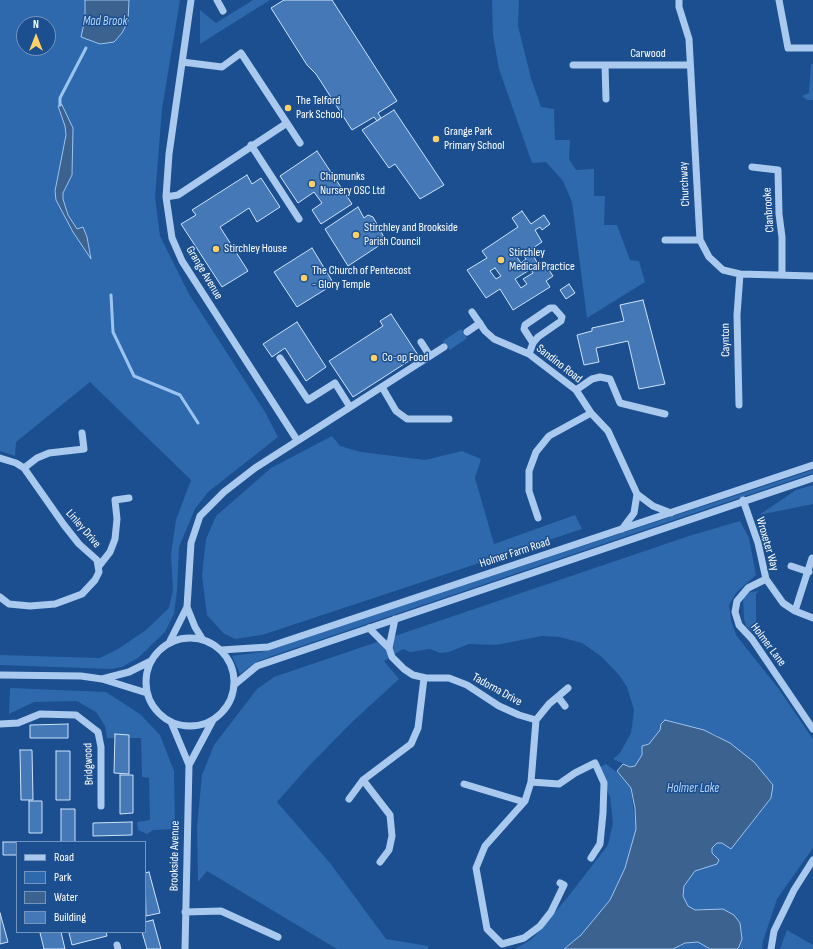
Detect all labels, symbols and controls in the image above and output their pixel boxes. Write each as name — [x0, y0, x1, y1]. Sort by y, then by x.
water label: Mad Brook — [83, 14, 127, 30]
north arrow — [16, 16, 56, 56]
text: N — [33, 18, 39, 31]
street label: Carwood — [630, 47, 666, 61]
place label: The Telford Park School — [296, 94, 343, 122]
marker: The Telford Park School — [283, 103, 293, 113]
place label: Grange Park Primary School — [444, 125, 504, 153]
marker: Grange Park Primary School — [431, 134, 441, 144]
street label: Churchway — [677, 161, 693, 207]
place label: Chipmunks Nursery OSC Ltd — [320, 170, 385, 198]
marker: Chipmunks Nursery OSC Ltd — [307, 179, 317, 189]
street label: Clanbrooke — [760, 187, 778, 233]
place label: Stirchley and Brookside Parish Council — [364, 221, 458, 249]
marker: Stirchley and Brookside Parish Council — [351, 230, 361, 240]
place label: Stirchley House — [224, 242, 287, 256]
street label: Grange Avenue — [182, 244, 226, 302]
marker: Stirchley House — [211, 244, 221, 254]
place label: Stirchley Medical Practice — [509, 246, 575, 274]
marker: Stirchley Medical Practice — [496, 255, 506, 265]
place label: The Church of Pentecost - Glory Temple — [312, 264, 411, 292]
marker: The Church of Pentecost - Glory Temple — [299, 273, 309, 283]
street label: Caynton — [719, 323, 733, 357]
street label: Sandino Road — [533, 342, 585, 386]
place label: Co-op Food — [382, 351, 428, 365]
marker: Co-op Food — [369, 353, 379, 363]
street label: Linley Drive — [62, 507, 104, 551]
street label: Wroxeter Way — [752, 515, 782, 573]
street label: Holmer Farm Road — [478, 535, 552, 571]
street label: Holmer Lane — [747, 621, 789, 669]
street label: Tadorna Drive — [470, 670, 524, 710]
street label: Bridgwood — [81, 743, 97, 785]
water label: Holmer Lake — [667, 781, 719, 797]
street label: Brookside Avenue — [167, 821, 183, 891]
legend — [16, 841, 146, 933]
text: Road — [54, 850, 74, 865]
text: Park — [54, 870, 72, 885]
text: Water — [54, 890, 78, 905]
text: Building — [54, 910, 86, 925]

